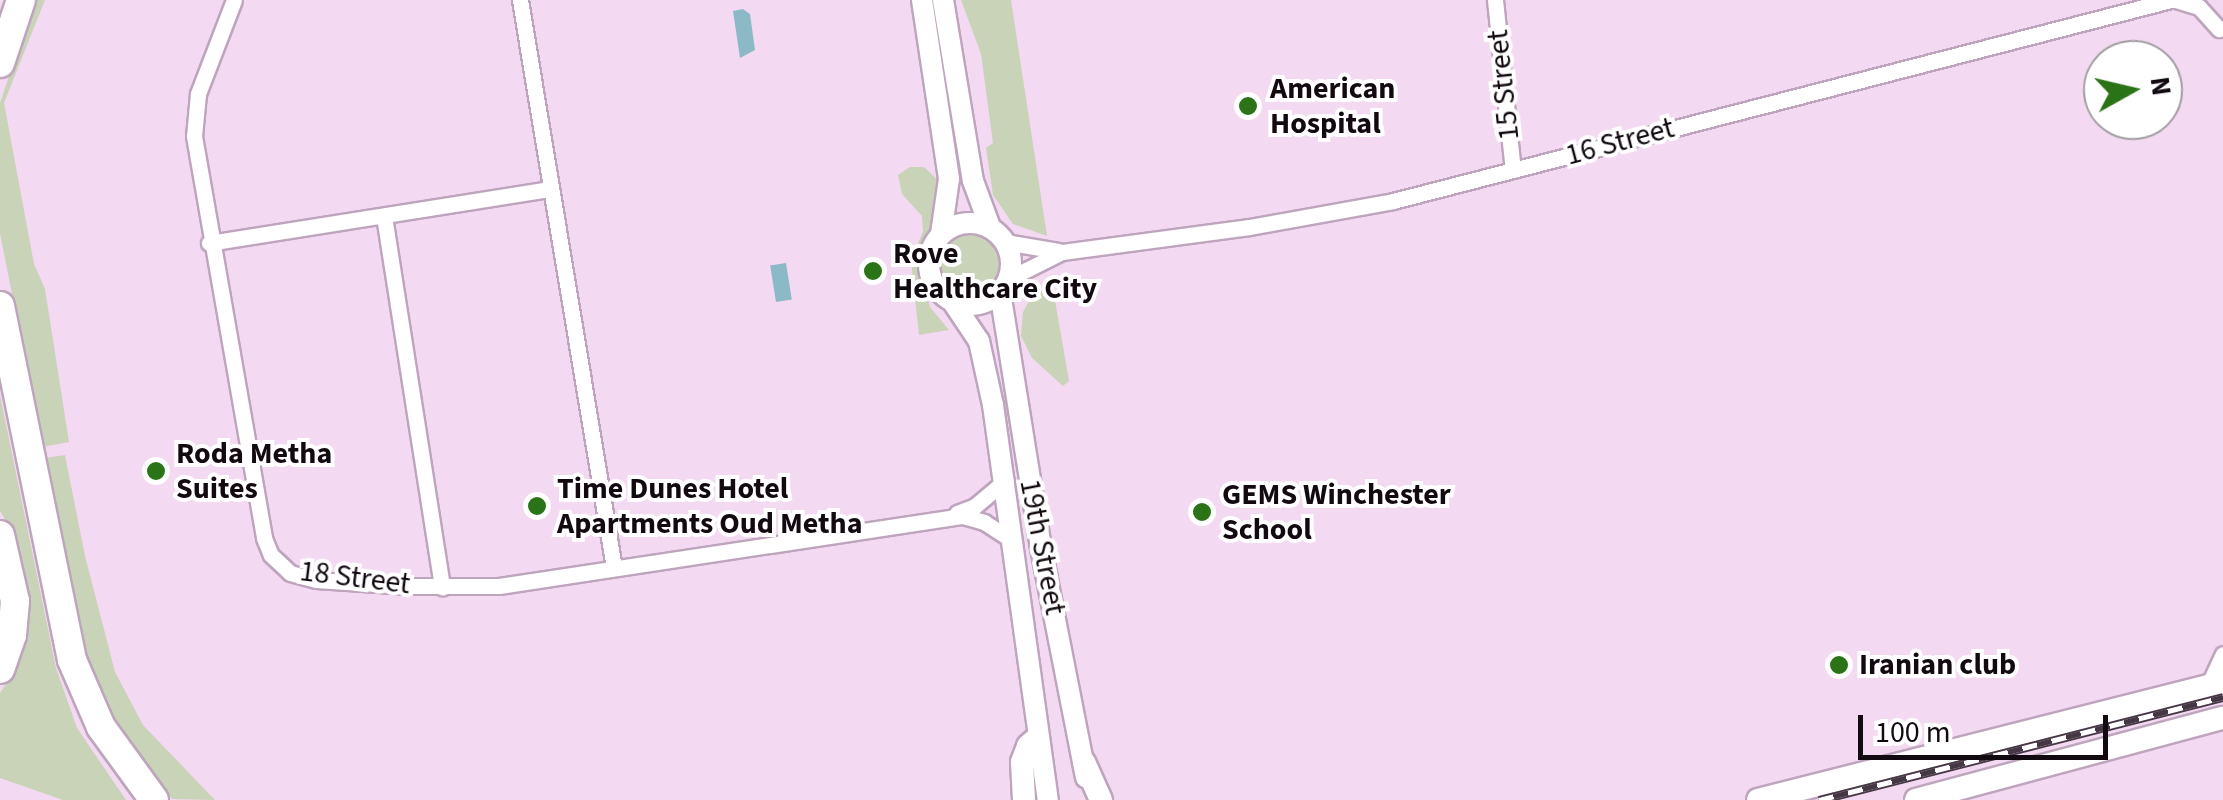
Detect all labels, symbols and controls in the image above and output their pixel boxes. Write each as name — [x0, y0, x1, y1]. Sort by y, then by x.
street label: 15 Street — [1480, 28, 1528, 142]
north arrow — [2083, 40, 2183, 140]
place label: American Hospital — [1270, 71, 1395, 142]
text: N — [2140, 74, 2182, 98]
marker: American Hospital — [1235, 93, 1261, 119]
street label: 16 Street — [1562, 110, 1678, 174]
place label: Rove Healthcare City — [893, 236, 1097, 306]
marker: Rove Healthcare City — [862, 260, 884, 282]
place label: Roda Metha Suites — [176, 436, 332, 506]
marker: Roda Metha Suites — [145, 460, 167, 482]
place label: Time Dunes Hotel Apartments Oud Metha — [557, 471, 862, 542]
street label: 19th Street — [1011, 476, 1073, 618]
place label: GEMS Winchester School — [1222, 477, 1451, 548]
marker: Time Dunes Hotel Apartments Oud Metha — [526, 495, 548, 517]
marker: GEMS Winchester School — [1191, 501, 1213, 523]
street label: 18 Street — [298, 553, 412, 603]
place label: Iranian club — [1859, 647, 2016, 683]
marker: Iranian club — [1828, 654, 1850, 676]
scale bar — [1863, 695, 2113, 757]
text: 100 m — [1875, 711, 1951, 754]

